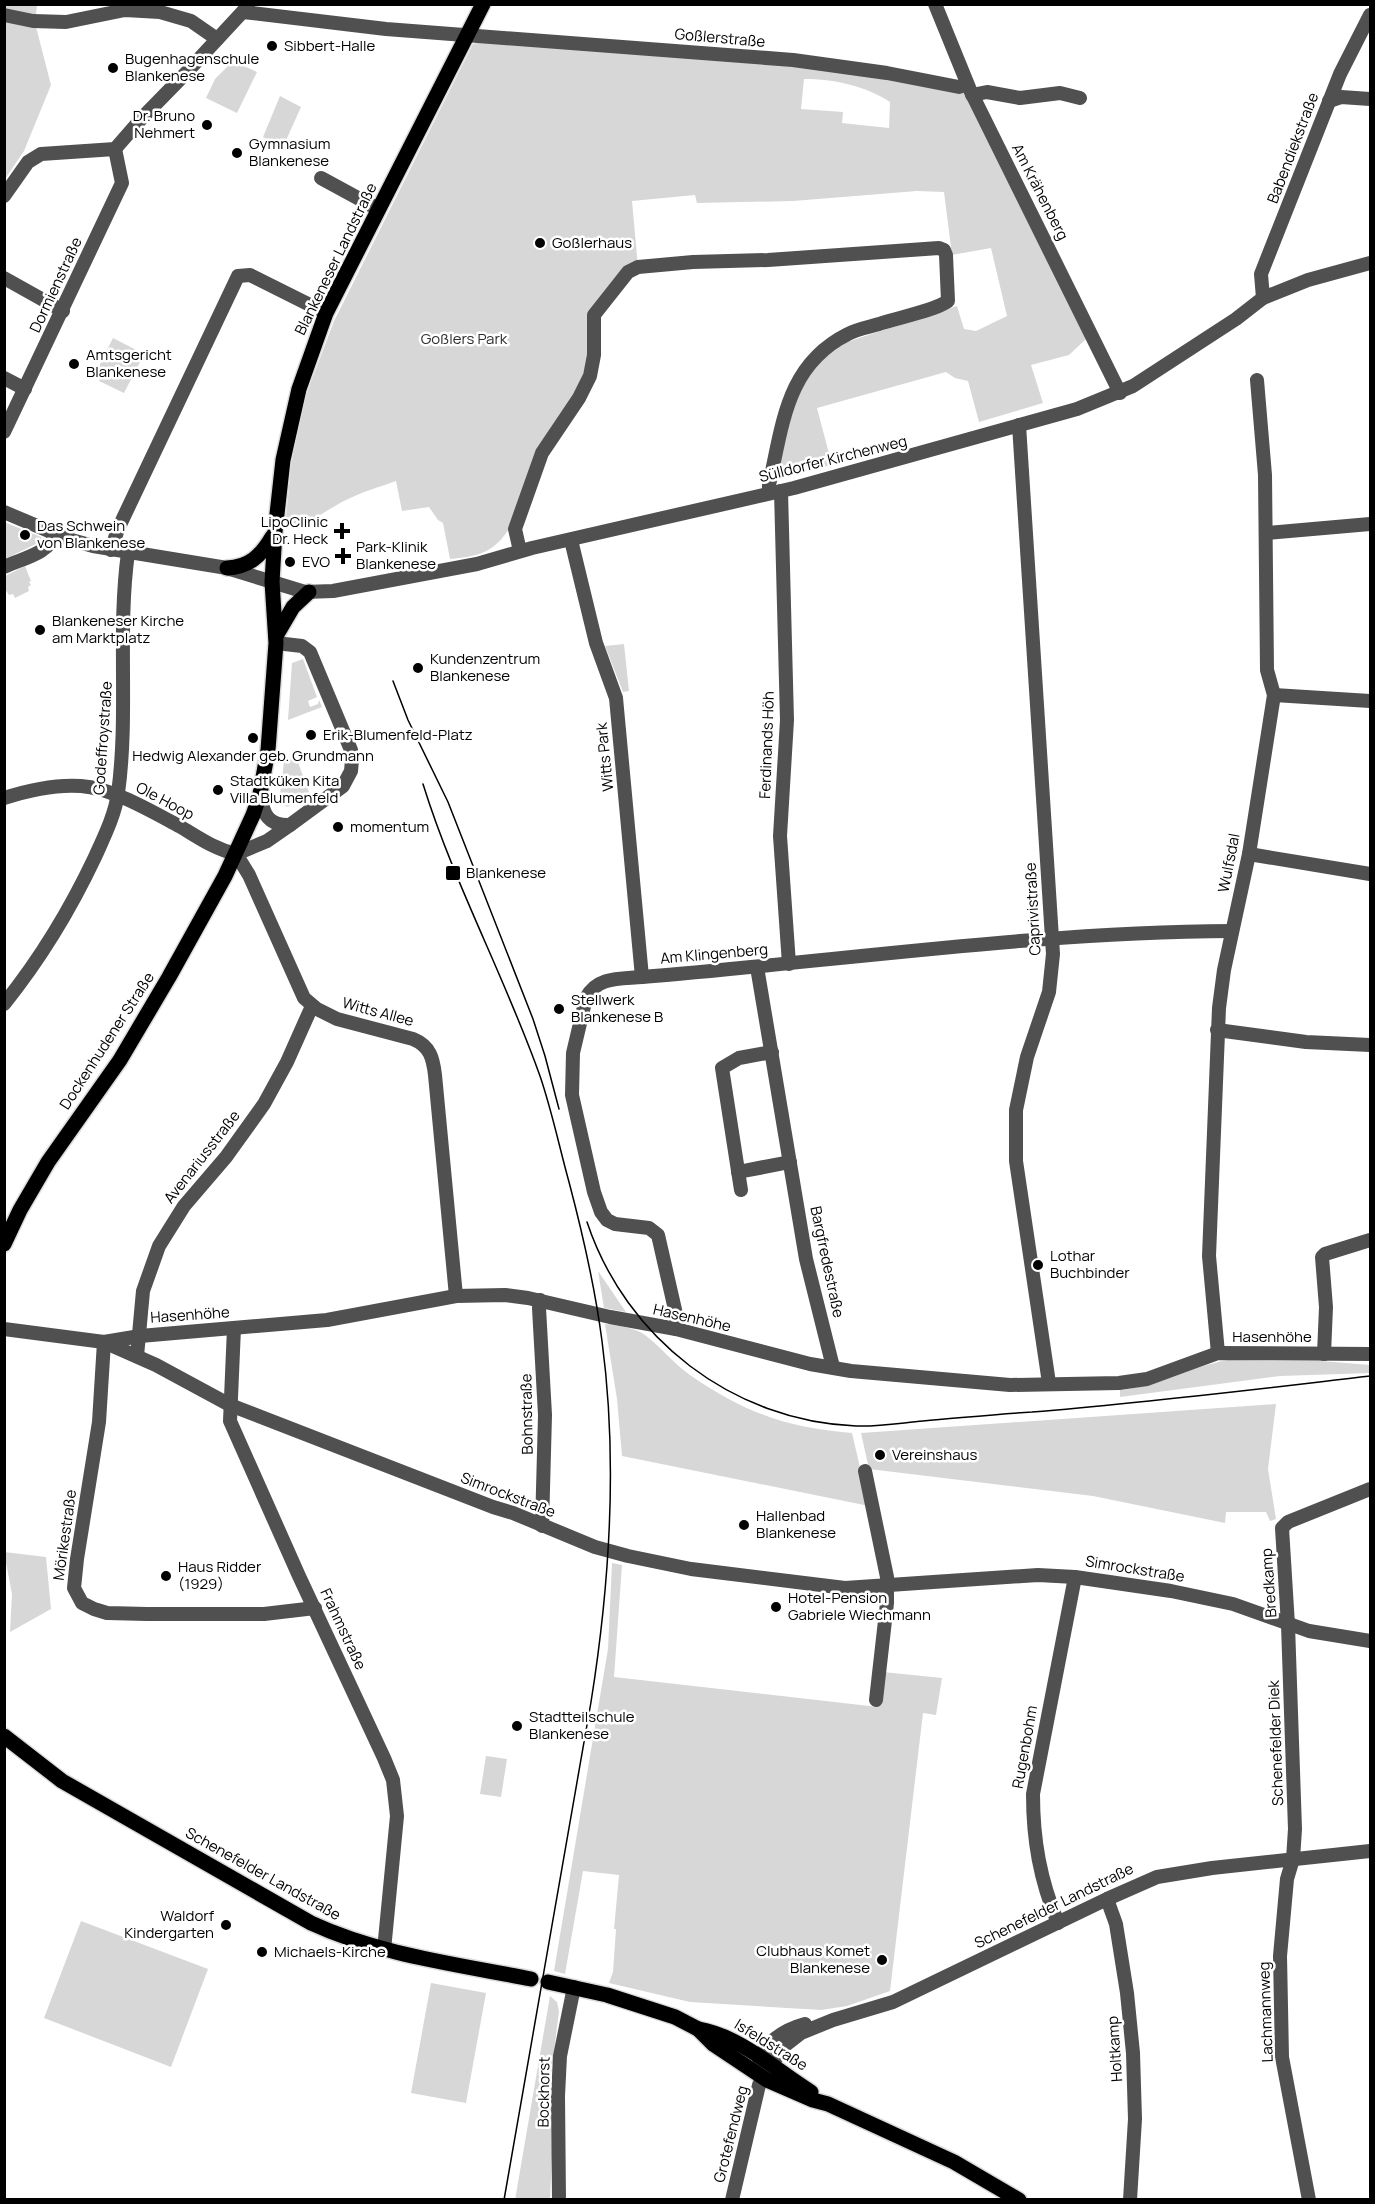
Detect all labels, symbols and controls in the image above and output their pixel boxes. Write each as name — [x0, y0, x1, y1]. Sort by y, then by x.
street label: Goßlerstraße — [674, 23, 766, 52]
place label: Sibbert-Halle — [284, 35, 376, 56]
marker: Sibbert-Halle — [265, 39, 279, 53]
place label: Bugenhagenschule Blankenese — [125, 48, 260, 86]
marker: Bugenhagenschule Blankenese — [106, 61, 120, 75]
street label: Babendiekstraße — [1262, 89, 1323, 206]
place label: Dr. Bruno Nehmert — [133, 105, 195, 143]
marker: Dr. Bruno Nehmert — [200, 118, 214, 132]
place label: Gymnasium Blankenese — [249, 133, 330, 171]
street label: Am Krähenberg — [1007, 140, 1074, 244]
marker: Gymnasium Blankenese — [230, 146, 244, 160]
street label: Blankeneser Landstraße — [289, 179, 382, 339]
place label: Goßlerhaus — [552, 232, 632, 253]
street label: Dormienstraße — [24, 233, 87, 336]
marker: Goßlerhaus — [533, 236, 547, 250]
park label: Goßlers Park — [421, 328, 508, 349]
place label: Amtsgericht Blankenese — [86, 344, 172, 382]
marker: Amtsgericht Blankenese — [67, 357, 81, 371]
street label: Sülldorfer Kirchenweg — [757, 430, 909, 487]
place label: LipoClinic Dr. Heck — [261, 511, 329, 549]
place label: Das Schwein von Blankenese — [37, 515, 145, 553]
marker: LipoClinic Dr. Heck — [333, 522, 351, 540]
marker: Das Schwein von Blankenese — [18, 528, 32, 542]
place label: Park-Klinik Blankenese — [356, 536, 436, 574]
marker: Park-Klinik Blankenese — [334, 547, 352, 565]
place label: EVO — [302, 551, 330, 572]
marker: EVO — [283, 555, 297, 569]
place label: Blankeneser Kirche am Marktplatz — [52, 610, 184, 648]
marker: Blankeneser Kirche am Marktplatz — [33, 623, 47, 637]
place label: Kundenzentrum Blankenese — [430, 648, 540, 686]
marker: Kundenzentrum Blankenese — [411, 661, 425, 675]
street label: Godeffroystraße — [88, 680, 117, 795]
street label: Ferdinands Höh — [754, 691, 779, 799]
street label: Witts Park — [590, 721, 619, 793]
place label: Erik-Blumenfeld-Platz — [323, 724, 473, 745]
marker: Erik-Blumenfeld-Platz — [304, 728, 318, 742]
marker: Hedwig Alexander geb. Grundmann — [246, 731, 260, 745]
place label: Hedwig Alexander geb. Grundmann — [132, 745, 374, 766]
place label: Stadtküken Kita Villa Blumenfeld — [230, 770, 339, 808]
street label: Ole Hoop — [132, 776, 198, 825]
marker: Stadtküken Kita Villa Blumenfeld — [211, 783, 225, 797]
place label: momentum — [350, 816, 429, 837]
marker: momentum — [331, 820, 345, 834]
street label: Wulfsdal — [1212, 831, 1245, 894]
place label: Blankenese — [466, 862, 546, 883]
street label: Caprivistraße — [1020, 862, 1045, 956]
marker: Blankenese — [444, 864, 462, 882]
street label: Am Klingenberg — [659, 938, 769, 969]
street label: Dockenhudener Straße — [54, 968, 159, 1113]
place label: Stellwerk Blankenese B — [571, 989, 663, 1027]
street label: Witts Allee — [340, 992, 416, 1031]
marker: Stellwerk Blankenese B — [552, 1002, 566, 1016]
street label: Avenariusstraße — [159, 1106, 245, 1208]
street label: Bargfredestraße — [805, 1204, 850, 1320]
place label: Lothar Buchbinder — [1050, 1245, 1130, 1283]
marker: Lothar Buchbinder — [1031, 1258, 1045, 1272]
street label: Hasenhöhe — [651, 1298, 733, 1337]
street label: Hasenhöhe — [150, 1301, 231, 1328]
street label: Hasenhöhe — [1232, 1326, 1312, 1347]
street label: Bohnstraße — [515, 1373, 538, 1455]
place label: Vereinshaus — [892, 1444, 977, 1465]
marker: Vereinshaus — [873, 1448, 887, 1462]
street label: Simrockstraße — [458, 1467, 559, 1522]
street label: Mörikestraße — [48, 1488, 81, 1582]
place label: Hallenbad Blankenese — [756, 1505, 836, 1543]
marker: Hallenbad Blankenese — [737, 1518, 751, 1532]
street label: Bredkamp — [1256, 1548, 1281, 1618]
street label: Simrockstraße — [1084, 1550, 1186, 1587]
place label: Haus Ridder (1929) — [178, 1556, 262, 1594]
marker: Haus Ridder (1929) — [159, 1569, 173, 1583]
street label: Frahmstraße — [315, 1585, 372, 1673]
place label: Hotel-Pension Gabriele Wiechmann — [788, 1587, 931, 1625]
marker: Hotel-Pension Gabriele Wiechmann — [769, 1600, 783, 1614]
street label: Schenefelder Diek — [1263, 1679, 1288, 1806]
street label: Rugenbohm — [1007, 1704, 1042, 1790]
place label: Stadtteilschule Blankenese — [529, 1706, 635, 1744]
marker: Stadtteilschule Blankenese — [510, 1719, 524, 1733]
street label: Schenefelder Landstraße — [182, 1822, 345, 1925]
street label: Schenefelder Landstraße — [971, 1858, 1137, 1953]
place label: Waldorf Kindergarten — [124, 1905, 215, 1943]
marker: Waldorf Kindergarten — [219, 1918, 233, 1932]
place label: Clubhaus Komet Blankenese — [756, 1940, 870, 1978]
place label: Michaels-Kirche — [274, 1941, 386, 1962]
marker: Michaels-Kirche — [255, 1945, 269, 1959]
marker: Clubhaus Komet Blankenese — [875, 1953, 889, 1967]
street label: Lachmannweg — [1253, 1961, 1278, 2063]
street label: Isfeldstraße — [731, 2014, 812, 2075]
street label: Holtkamp — [1102, 2015, 1127, 2083]
street label: Bockhorst — [532, 2057, 555, 2127]
street label: Grotefendweg — [708, 2083, 753, 2185]

